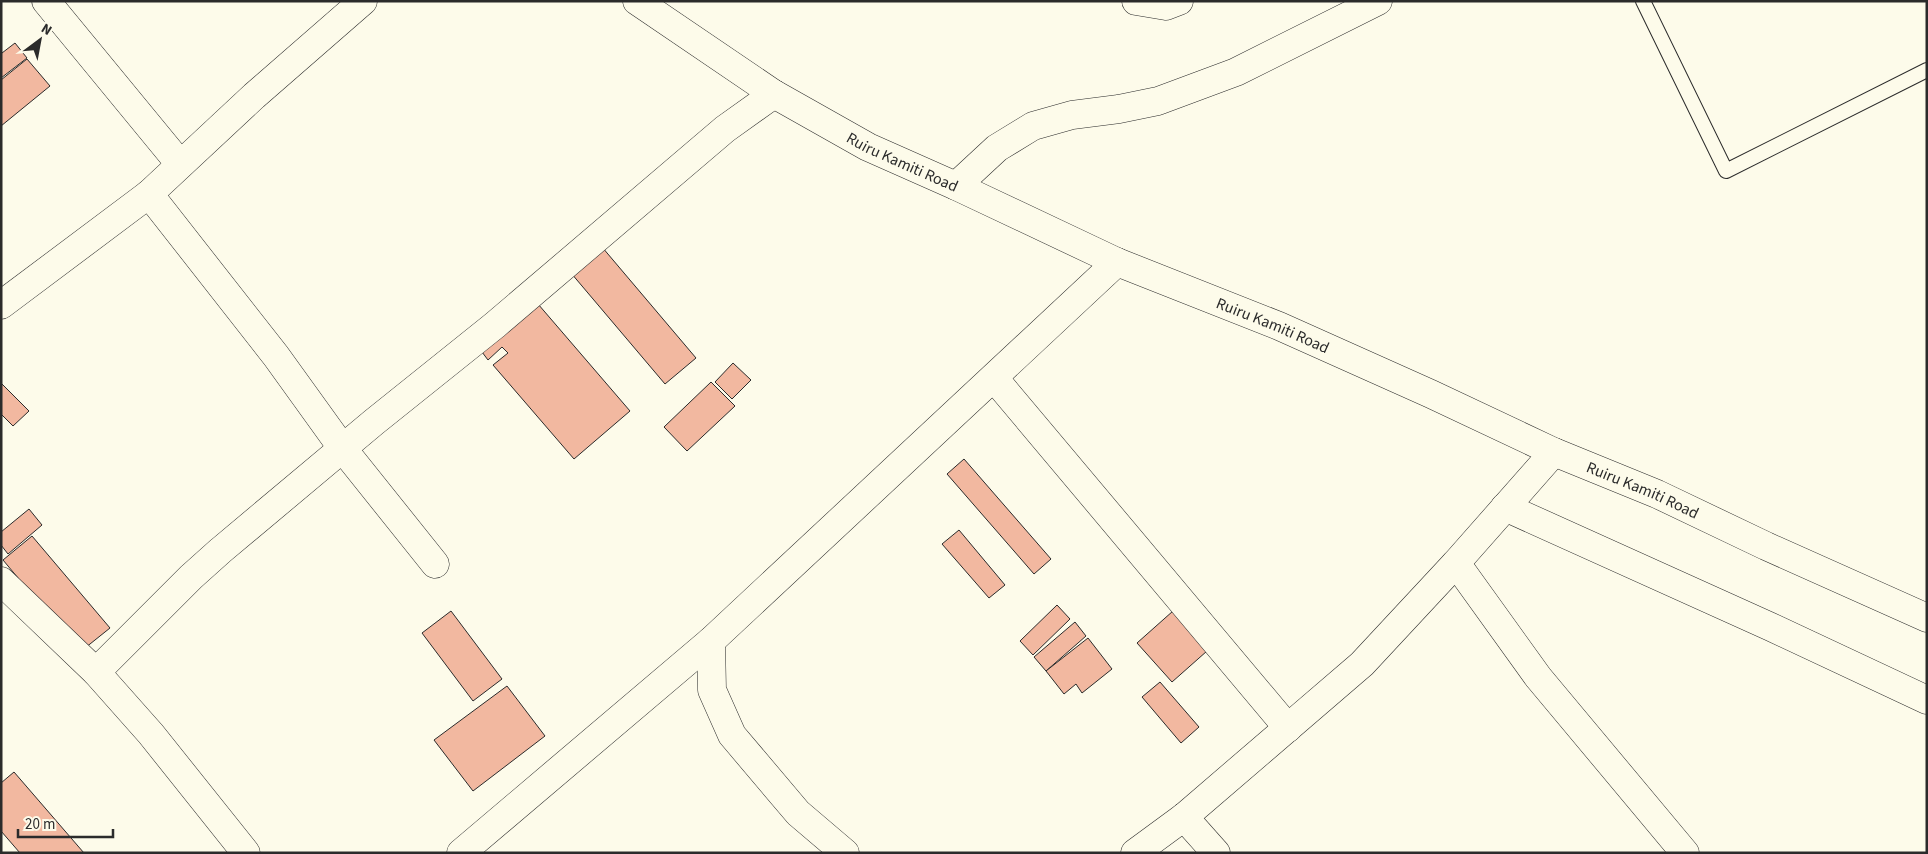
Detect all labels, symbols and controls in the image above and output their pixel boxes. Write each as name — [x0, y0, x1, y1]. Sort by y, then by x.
north arrow — [15, 15, 65, 65]
text: N — [37, 19, 56, 41]
street label: Ruiru Kamiti Road — [842, 127, 962, 198]
street label: Ruiru Kamiti Road — [1213, 292, 1333, 359]
street label: Ruiru Kamiti Road — [1583, 456, 1703, 524]
scale bar — [18, 806, 112, 838]
text: 20 m — [25, 814, 55, 835]

